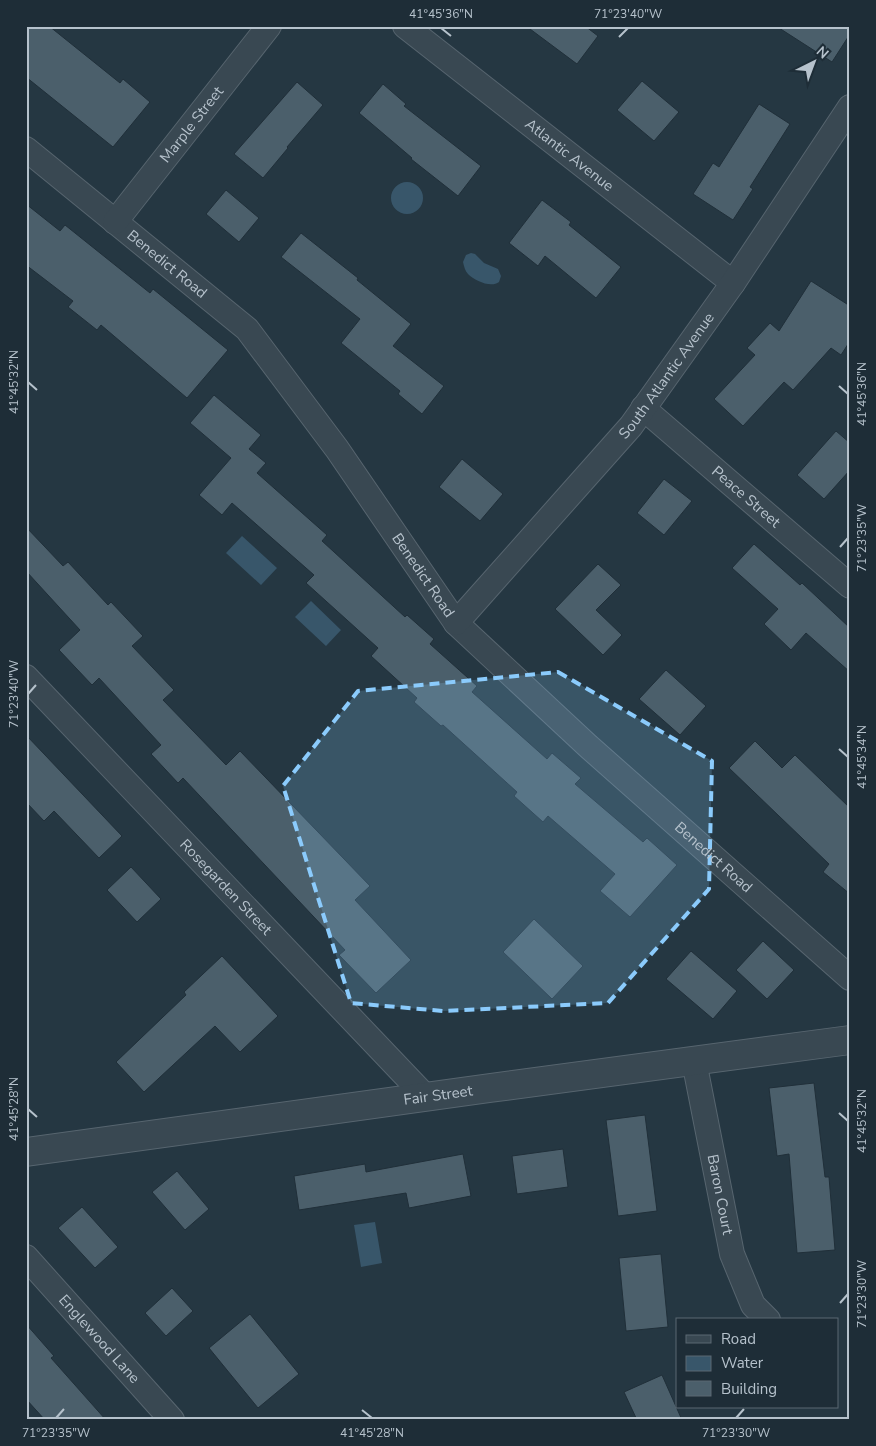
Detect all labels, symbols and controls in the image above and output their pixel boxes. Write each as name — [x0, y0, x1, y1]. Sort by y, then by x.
text: 41°45'36"N — [409, 6, 473, 22]
text: 71°23'40"W — [594, 6, 662, 22]
north arrow — [788, 38, 838, 88]
text: N — [812, 42, 833, 63]
street label: Marple Street — [155, 82, 228, 167]
street label: Atlantic Avenue — [521, 114, 618, 196]
street label: Benedict Road — [123, 225, 211, 303]
street label: South Atlantic Avenue — [614, 309, 719, 443]
text: 41°45'32"N — [6, 350, 22, 414]
text: 41°45'36"N — [854, 362, 870, 426]
street label: Peace Street — [707, 461, 785, 532]
text: 71°23'35"W — [854, 504, 870, 572]
street label: Benedict Road — [387, 529, 459, 621]
text: 71°23'40"W — [6, 660, 22, 728]
text: 41°45'34"N — [854, 725, 870, 789]
street label: Benedict Road — [670, 817, 757, 897]
street label: Rosegarden Street — [175, 835, 277, 940]
text: 41°45'28"N — [6, 1077, 22, 1141]
street label: Fair Street — [402, 1080, 475, 1110]
text: 41°45'32"N — [854, 1089, 870, 1153]
street label: Baron Court — [703, 1153, 738, 1237]
text: 71°23'30"W — [854, 1260, 870, 1328]
street label: Englewood Lane — [54, 1290, 144, 1388]
legend — [676, 1318, 838, 1408]
text: Road — [721, 1329, 756, 1349]
text: Water — [721, 1353, 764, 1373]
text: Building — [721, 1379, 777, 1399]
text: 71°23'35"W — [22, 1425, 90, 1441]
text: 41°45'28"N — [340, 1425, 404, 1441]
text: 71°23'30"W — [702, 1425, 770, 1441]

